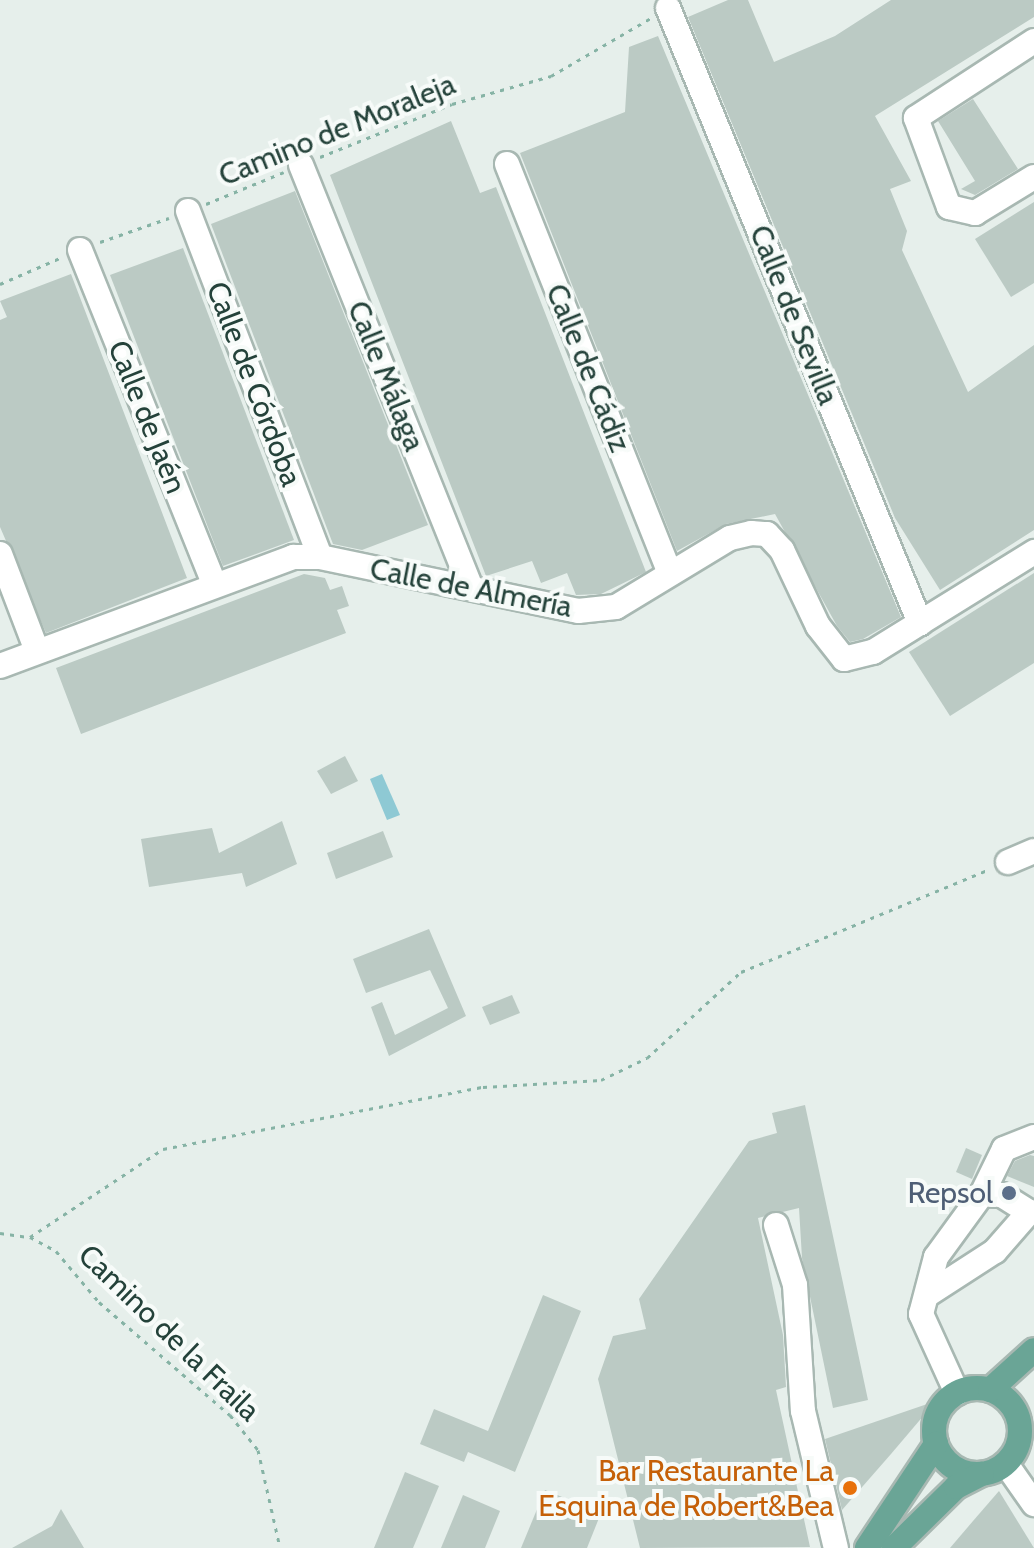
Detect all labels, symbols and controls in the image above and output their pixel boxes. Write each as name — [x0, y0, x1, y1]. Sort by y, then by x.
street label: Camino de Moraleja — [214, 66, 460, 194]
street label: Calle de Sevilla — [742, 220, 846, 410]
street label: Calle de Córdoba — [199, 277, 309, 491]
street label: Calle de Cádiz — [538, 279, 638, 457]
street label: Calle Málaga — [340, 296, 432, 456]
street label: Calle de Jaén — [100, 335, 194, 499]
street label: Calle de Almería — [367, 551, 575, 625]
place label: Repsol — [907, 1175, 993, 1211]
marker: Repsol — [1000, 1184, 1018, 1202]
street label: Camino de la Fraila — [71, 1237, 267, 1429]
place label: Bar Restaurante La Esquina de Robert&Bea — [538, 1453, 834, 1524]
marker: Bar Restaurante La Esquina de Robert&Bea — [841, 1479, 859, 1497]

